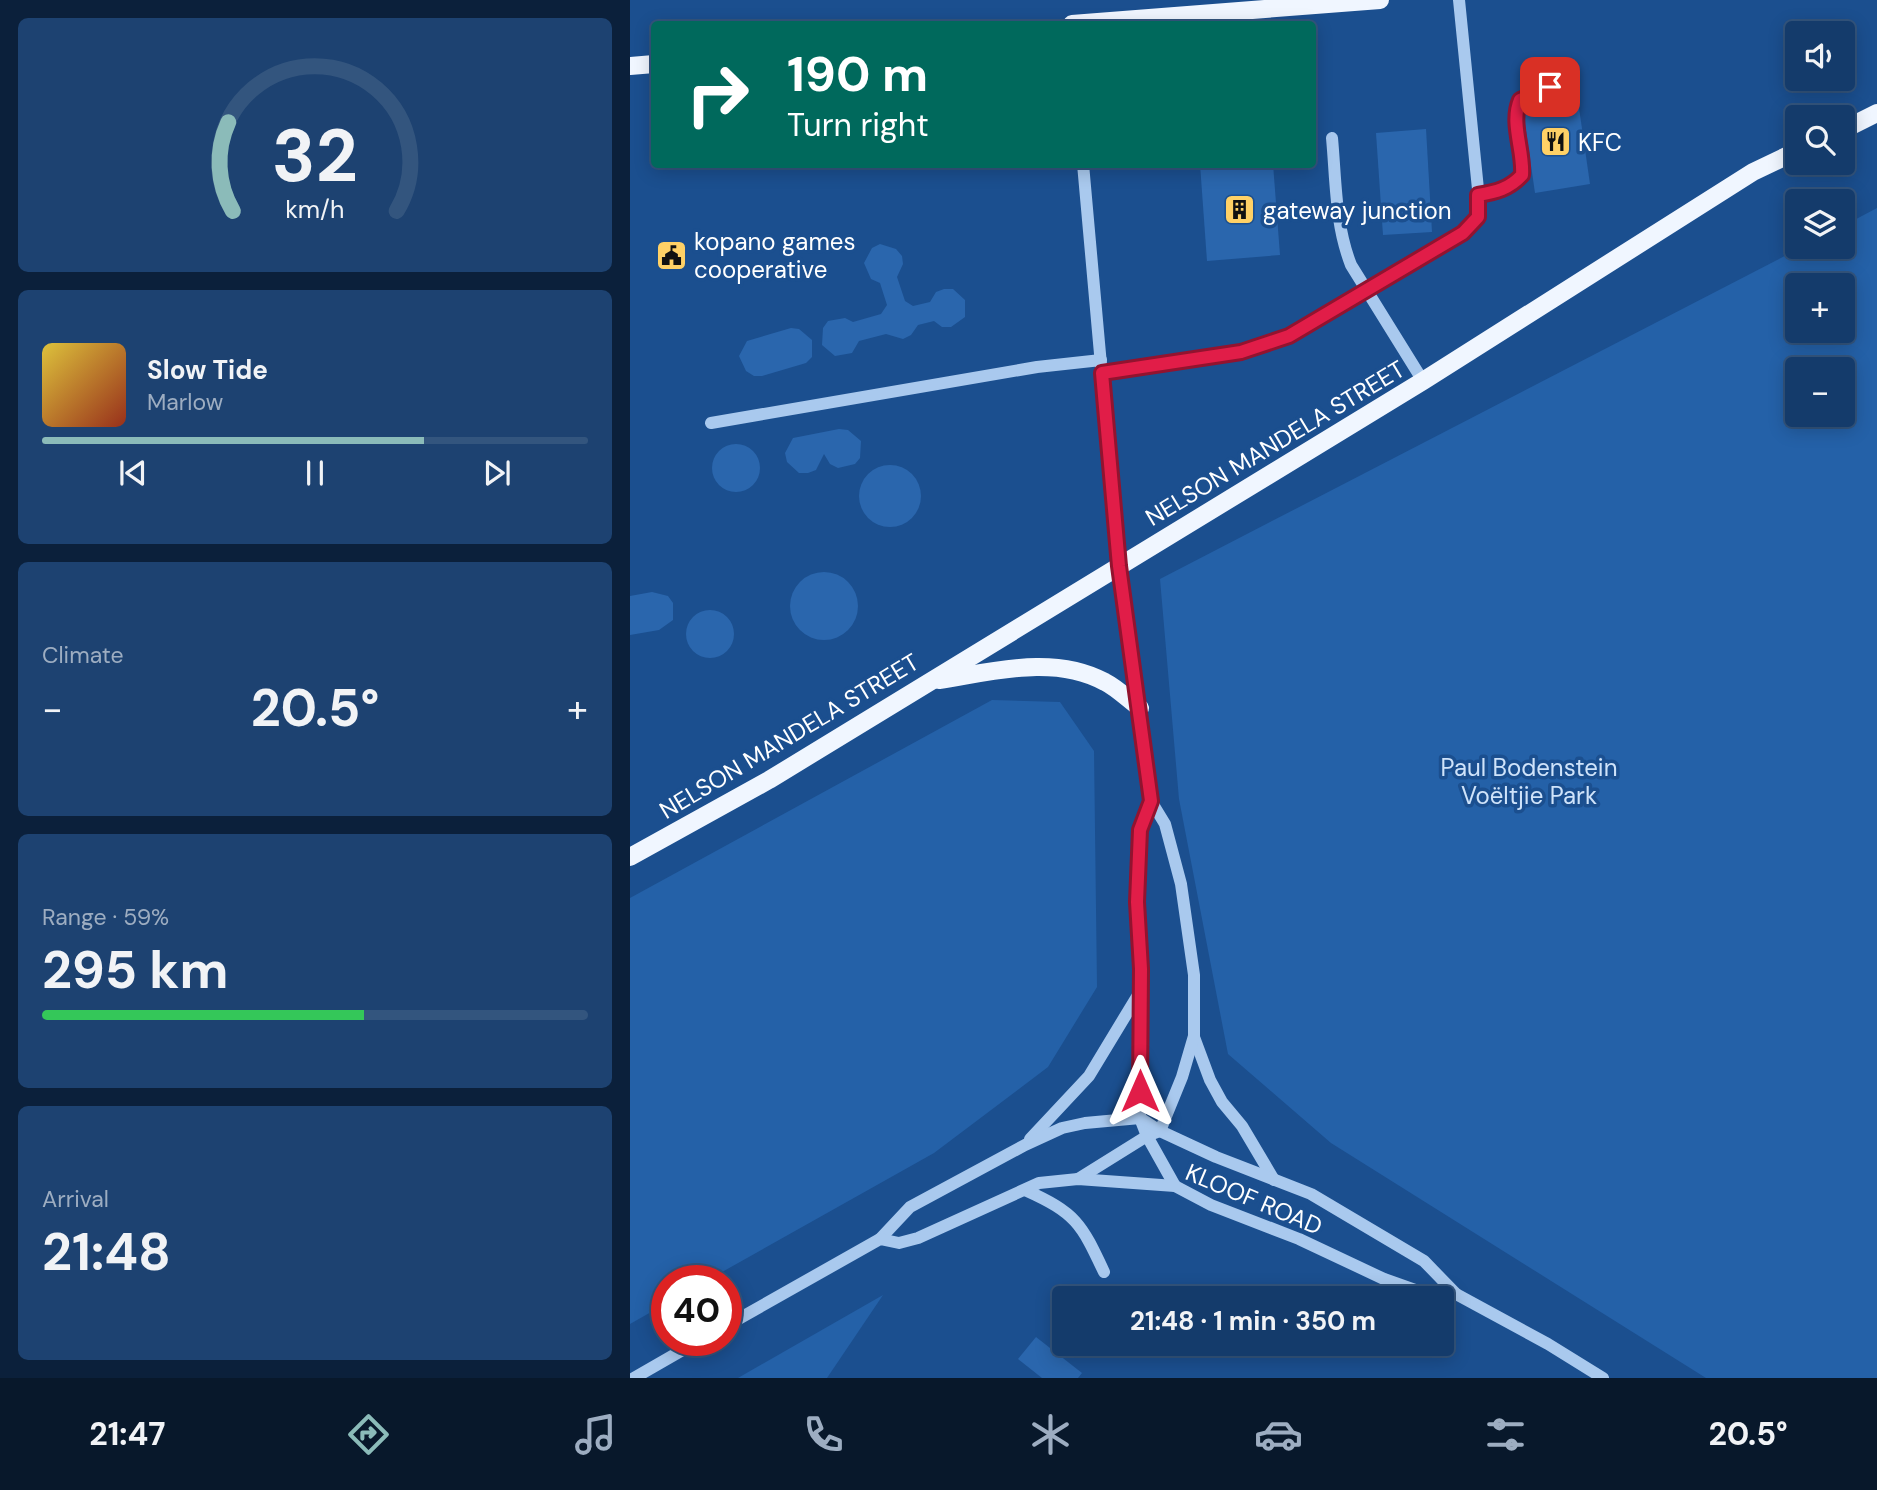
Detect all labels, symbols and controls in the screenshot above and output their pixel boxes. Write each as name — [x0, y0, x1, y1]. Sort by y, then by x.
map controls — [1785, 21, 1855, 427]
button: sound — [1785, 21, 1855, 91]
text: 190 m — [787, 42, 928, 106]
icon: right — [672, 49, 763, 140]
pin — [1520, 57, 1580, 117]
icon: arrive — [1531, 68, 1569, 106]
text: Turn right — [787, 104, 929, 146]
button: search — [1785, 105, 1855, 175]
text: 32 — [272, 109, 358, 204]
restaurant icon: KFC — [1538, 125, 1572, 159]
place label: KFC — [1578, 127, 1622, 158]
button: layers — [1785, 189, 1855, 259]
text: km/h — [285, 193, 345, 226]
building icon: gateway junction — [1223, 193, 1257, 227]
place label: gateway junction — [1263, 195, 1452, 226]
place label: kopano games cooperative — [694, 226, 855, 285]
public building icon: kopano games cooperative — [654, 238, 688, 272]
button: + — [1785, 273, 1855, 343]
text: Slow Tide — [147, 353, 268, 387]
street label: NELSON MANDELA STREET — [1140, 353, 1410, 533]
button: − — [1785, 357, 1855, 427]
text: Marlow — [147, 387, 223, 417]
icon: previous — [114, 454, 152, 492]
icon: pause — [296, 454, 334, 492]
icon: next — [478, 454, 516, 492]
text: Climate — [42, 640, 124, 670]
street label: NELSON MANDELA STREET — [654, 646, 924, 826]
text: 20.5° — [251, 674, 379, 742]
text: − — [42, 684, 63, 734]
text: + — [567, 684, 588, 734]
park label: Paul Bodenstein Voëltjie Park — [1441, 752, 1617, 811]
text: Range · 59% — [42, 902, 169, 932]
text: 295 km — [42, 936, 228, 1004]
position arrow — [1103, 1054, 1177, 1128]
street label: KLOOF ROAD — [1181, 1156, 1327, 1242]
text: Arrival — [42, 1184, 109, 1214]
text: 21:48 — [42, 1218, 171, 1286]
speed limit sign: 40 — [651, 1265, 742, 1356]
text: 21:48 · 1 min · 350 m — [1130, 1304, 1376, 1338]
icon: directions — [344, 1410, 393, 1459]
icon: music — [571, 1410, 620, 1459]
icon: phone — [799, 1410, 848, 1459]
icon: climate — [1026, 1410, 1075, 1459]
icon: car — [1254, 1410, 1303, 1459]
icon: filters — [1481, 1410, 1530, 1459]
text: 21:47 — [89, 1413, 165, 1455]
text: 20.5° — [1709, 1413, 1788, 1455]

